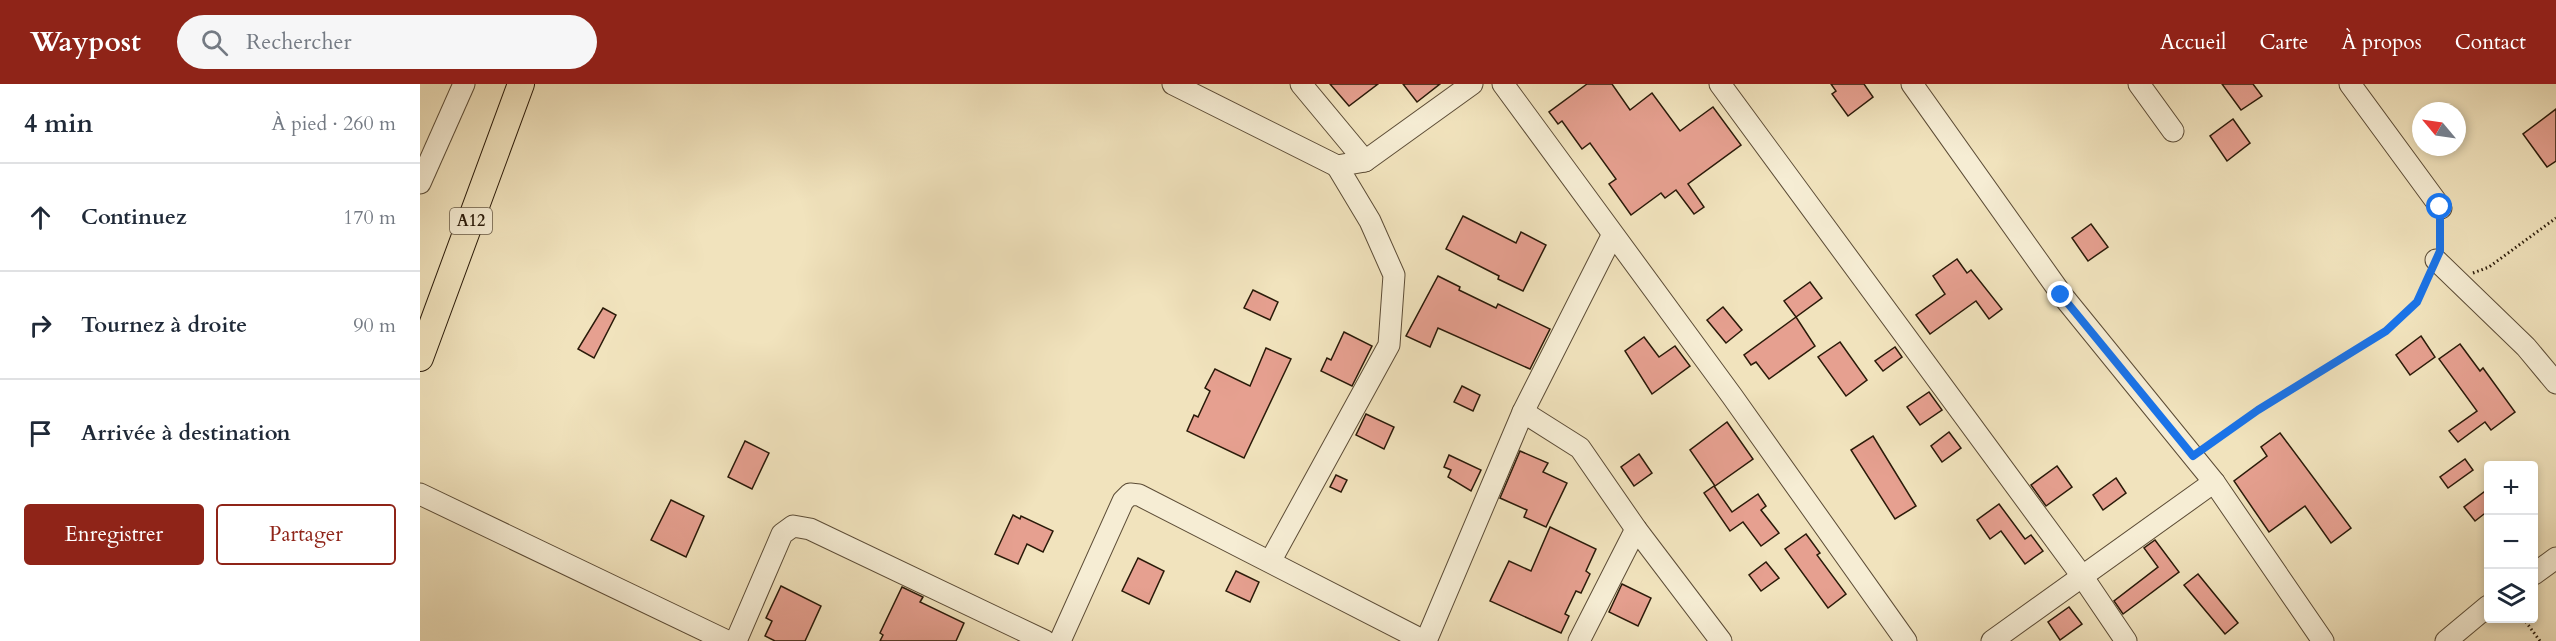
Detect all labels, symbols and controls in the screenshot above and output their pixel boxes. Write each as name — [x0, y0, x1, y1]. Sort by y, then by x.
search box — [177, 15, 597, 69]
text: Waypost — [30, 23, 141, 61]
icon: search — [198, 26, 231, 59]
text: Rechercher — [246, 27, 352, 57]
text: Accueil — [2160, 28, 2226, 57]
text: Carte — [2259, 28, 2308, 57]
text: À propos — [2341, 28, 2422, 57]
text: Contact — [2455, 28, 2526, 57]
north arrow — [2412, 102, 2466, 156]
text: 4 min — [24, 106, 93, 141]
text: À pied · 260 m — [272, 110, 396, 137]
route start — [2426, 193, 2452, 219]
icon: ahead — [24, 201, 57, 234]
text: Continuez — [81, 202, 187, 232]
text: 170 m — [343, 204, 396, 231]
road number: A12 — [450, 208, 492, 234]
route end — [2047, 281, 2073, 307]
icon: right — [24, 309, 57, 342]
text: Tournez à droite — [81, 310, 247, 340]
text: 90 m — [353, 312, 396, 339]
icon: arrive — [24, 417, 57, 450]
text: Arrivée à destination — [81, 418, 291, 448]
map controls — [2484, 461, 2538, 623]
button: + — [2484, 461, 2538, 515]
button: Enregistrer — [24, 504, 204, 565]
button: Partager — [216, 504, 396, 565]
button: − — [2484, 515, 2538, 569]
button: layers — [2484, 569, 2538, 623]

